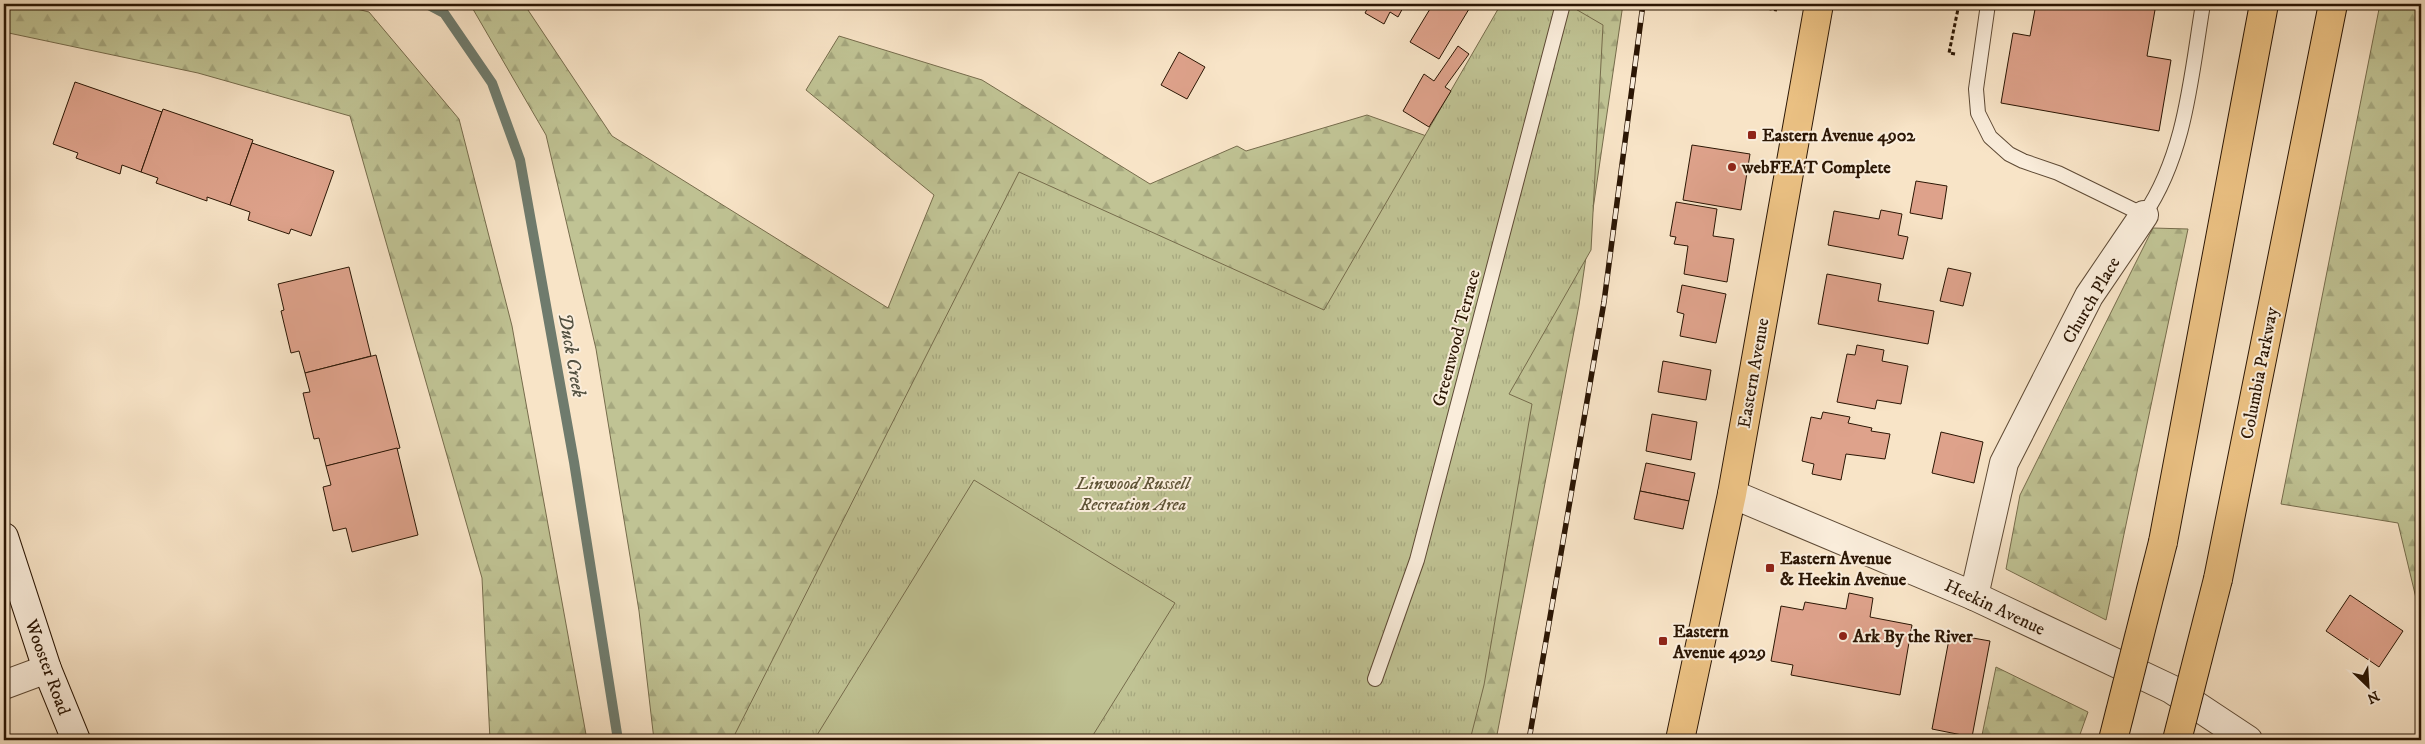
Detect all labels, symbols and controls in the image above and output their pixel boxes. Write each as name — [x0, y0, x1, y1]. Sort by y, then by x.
place label: Eastern Avenue 4902 — [1762, 125, 1916, 147]
marker: Eastern Avenue 4902 — [1746, 129, 1758, 141]
place label: webFEAT Complete — [1741, 157, 1891, 179]
marker: webFEAT Complete — [1726, 161, 1738, 173]
street label: Church Place — [2058, 253, 2125, 348]
street label: Greenwood Terrace — [1428, 267, 1486, 409]
street label: Columbia Parkway — [2236, 305, 2284, 441]
water label: Duck Creek — [553, 311, 590, 399]
street label: Eastern Avenue — [1733, 316, 1774, 430]
park label: Linwood Russell Recreation Area — [1075, 473, 1192, 516]
place label: Eastern Avenue & Heekin Avenue — [1780, 548, 1907, 591]
marker: Eastern Avenue & Heekin Avenue — [1764, 562, 1776, 574]
street label: Heekin Avenue — [1941, 575, 2048, 641]
street label: Wooster Road — [19, 616, 75, 718]
place label: Eastern Avenue 4929 — [1672, 621, 1766, 664]
place label: Ark By the River — [1852, 626, 1973, 648]
marker: Ark By the River — [1837, 630, 1849, 642]
marker: Eastern Avenue 4929 — [1657, 635, 1669, 647]
north arrow — [2342, 662, 2392, 712]
text: N — [2364, 686, 2382, 708]

